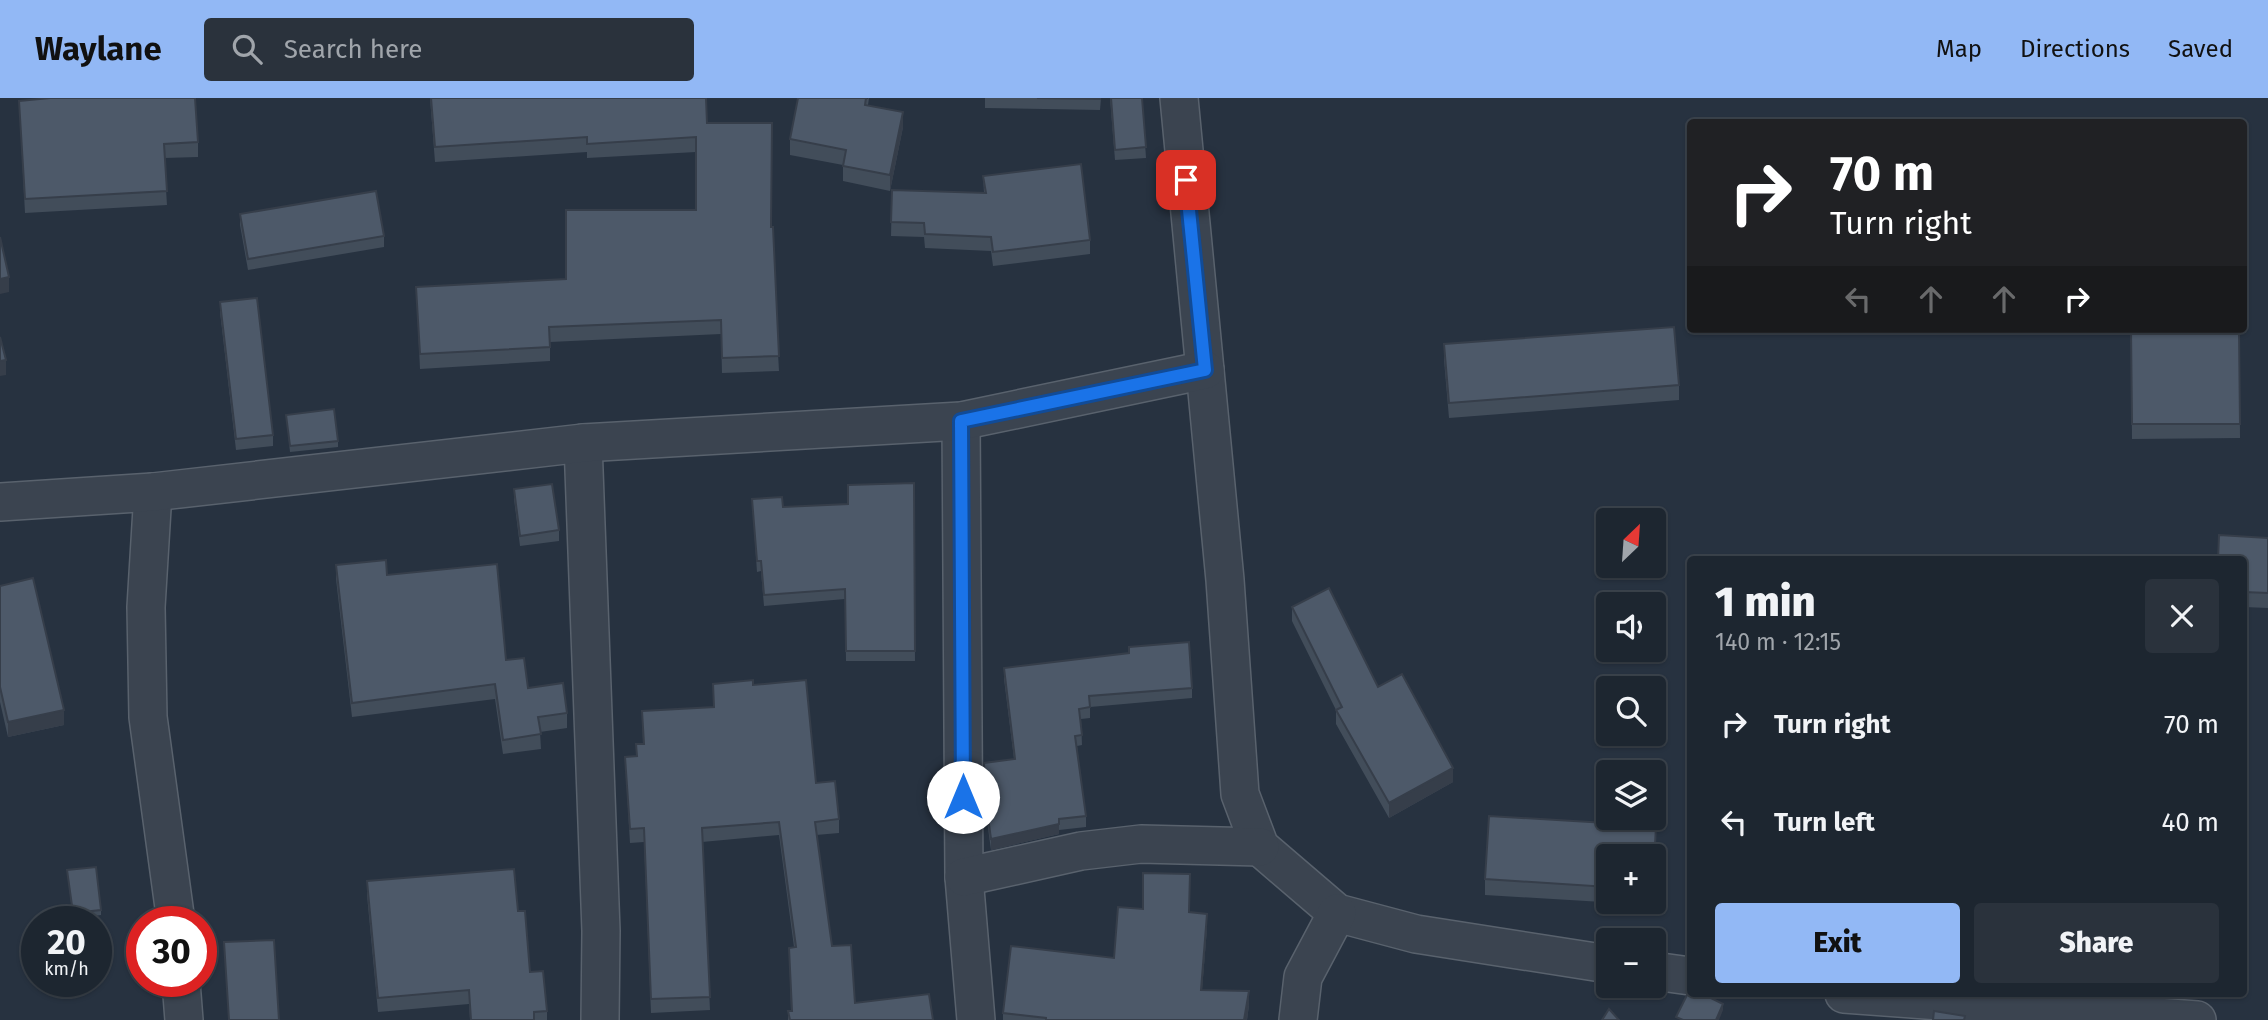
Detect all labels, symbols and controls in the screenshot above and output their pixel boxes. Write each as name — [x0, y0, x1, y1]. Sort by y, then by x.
search box — [204, 18, 694, 81]
text: Waylane — [35, 29, 162, 69]
icon: search — [228, 30, 266, 68]
text: Search here — [284, 34, 423, 65]
text: Map — [1936, 35, 1982, 63]
text: Directions — [2020, 35, 2130, 63]
text: Saved — [2168, 35, 2233, 63]
text: 70 m — [1830, 144, 1934, 203]
icon: right — [1715, 147, 1806, 238]
pin — [1156, 150, 1216, 210]
icon: arrive — [1167, 161, 1205, 199]
text: Turn right — [1830, 204, 1972, 242]
icon: left — [1839, 280, 1877, 318]
icon: ahead — [1912, 280, 1950, 318]
icon: ahead — [1985, 280, 2023, 318]
icon: right — [2058, 280, 2096, 318]
north arrow — [1596, 508, 1666, 578]
map controls — [1596, 508, 1666, 998]
text: 1 min — [1715, 577, 1816, 627]
button: close — [2145, 579, 2219, 653]
button: sound — [1596, 592, 1666, 662]
text: 140 m · 12:15 — [1715, 628, 1841, 656]
button: search — [1596, 676, 1666, 746]
icon: right — [1715, 705, 1753, 743]
text: Turn right — [1774, 709, 1891, 740]
text: 70 m — [2164, 709, 2219, 740]
position arrow — [926, 760, 1000, 834]
button: layers — [1596, 760, 1666, 830]
icon: left — [1715, 803, 1753, 841]
text: Turn left — [1774, 807, 1875, 838]
text: 40 m — [2161, 807, 2219, 838]
button: + — [1596, 844, 1666, 914]
button: Exit — [1715, 903, 1960, 983]
button: Share — [1974, 903, 2219, 983]
speed limit sign: 30 — [126, 906, 217, 997]
text: 20 — [47, 921, 86, 963]
button: − — [1596, 928, 1666, 998]
text: km/h — [44, 958, 89, 980]

